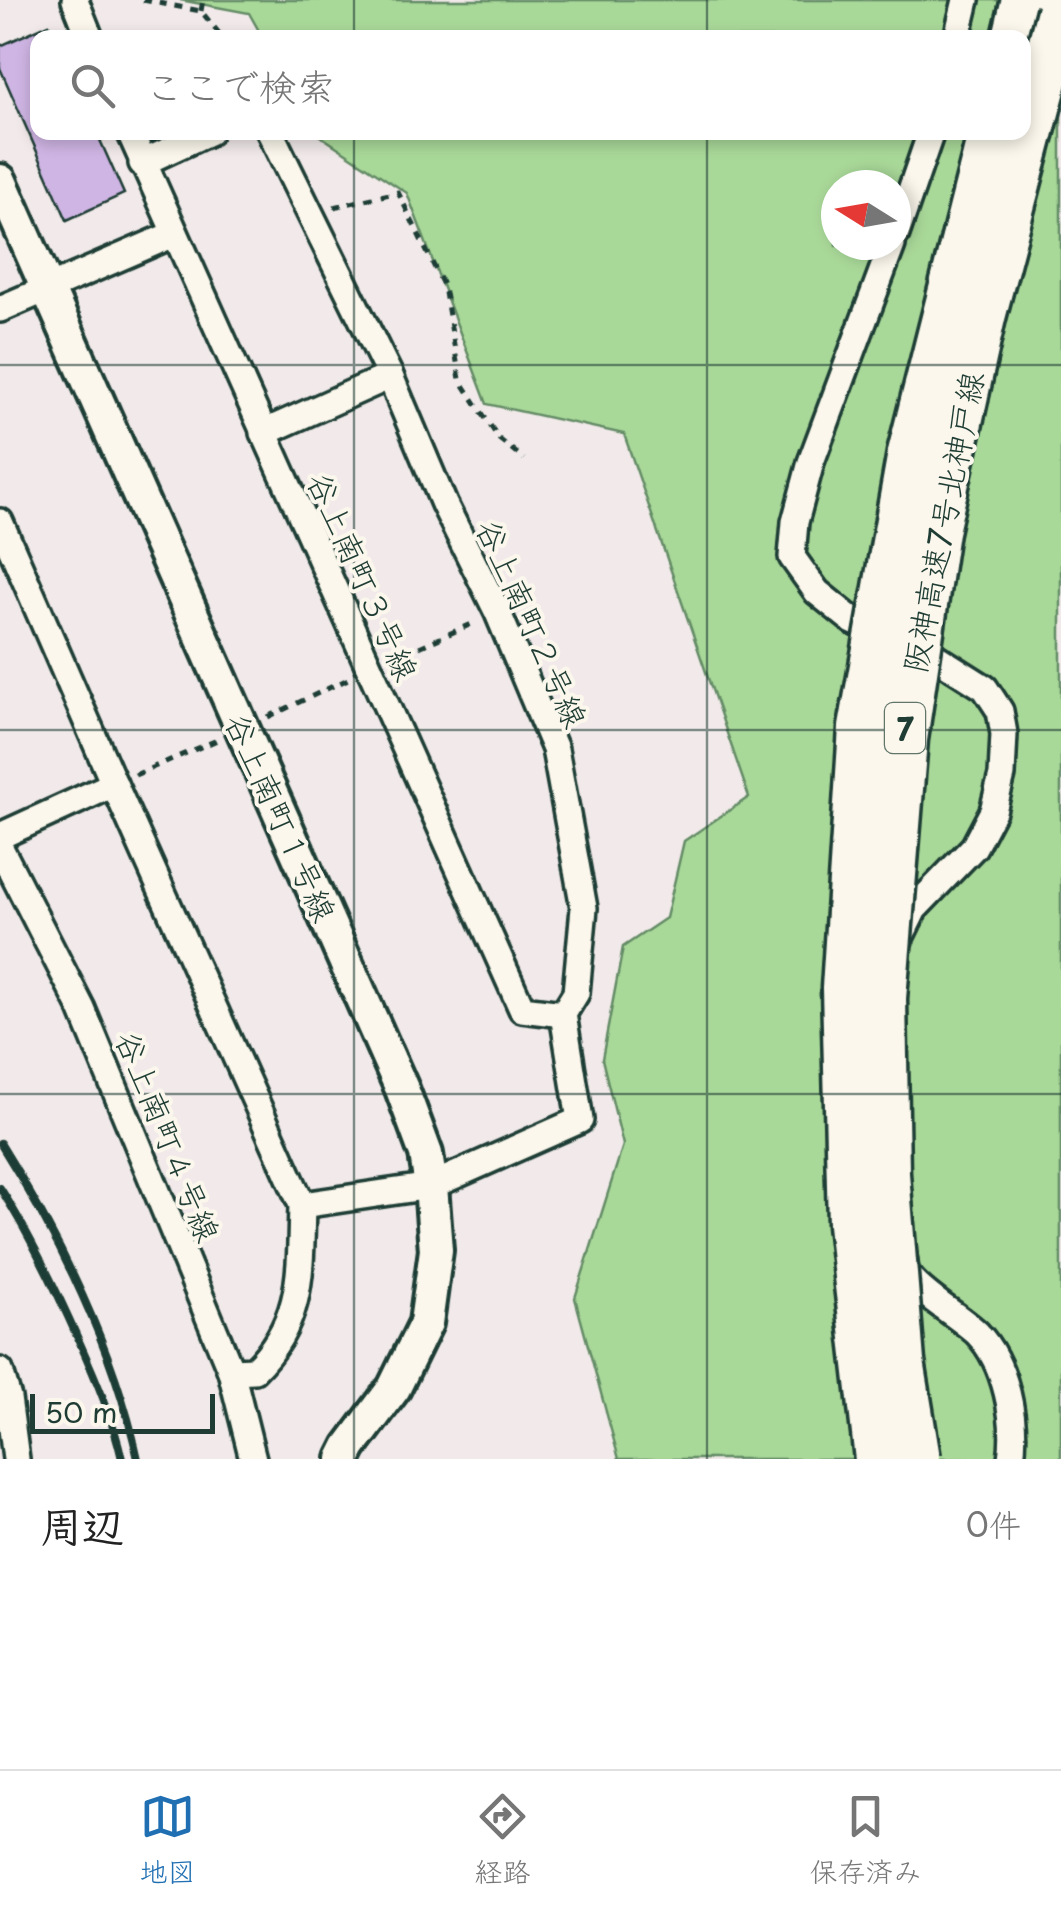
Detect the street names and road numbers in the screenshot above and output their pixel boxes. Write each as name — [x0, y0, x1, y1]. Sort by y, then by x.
street label: 阪神高速7号北神戸線 — [889, 367, 995, 677]
street label: 谷上南町３号線 — [297, 464, 431, 688]
street label: 谷上南町２号線 — [466, 511, 600, 735]
road number: 7 — [885, 703, 925, 753]
street label: 谷上南町１号線 — [215, 705, 349, 929]
street label: 谷上南町４号線 — [105, 1023, 233, 1249]

